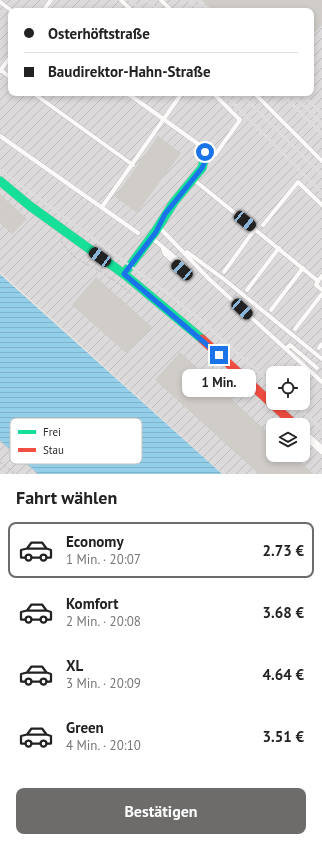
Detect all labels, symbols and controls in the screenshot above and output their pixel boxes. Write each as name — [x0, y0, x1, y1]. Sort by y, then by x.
text: Osterhöftstraße — [48, 24, 150, 43]
text: Baudirektor-Hahn-Straße — [48, 62, 211, 81]
route start — [196, 143, 214, 161]
car — [232, 209, 258, 233]
car — [87, 245, 113, 269]
car — [169, 258, 195, 282]
car — [229, 296, 255, 322]
route end — [210, 346, 228, 364]
map controls — [266, 366, 310, 462]
button: locate — [266, 366, 310, 410]
callout: 1 Min. — [182, 369, 256, 397]
text: 1 Min. — [202, 374, 236, 391]
legend — [10, 418, 142, 464]
button: layers — [266, 418, 310, 462]
text: Frei — [43, 425, 61, 439]
text: Stau — [43, 443, 64, 457]
text: Fahrt wählen — [16, 486, 117, 509]
icon: car — [18, 532, 54, 568]
text: Economy — [66, 532, 124, 551]
text: 2.73 € — [262, 541, 304, 560]
text: 1 Min. · 20:07 — [66, 551, 141, 568]
icon: car — [18, 594, 54, 630]
text: Komfort — [66, 594, 118, 613]
text: 3.68 € — [262, 603, 304, 622]
text: 2 Min. · 20:08 — [66, 613, 141, 630]
icon: car — [18, 656, 54, 692]
text: XL — [66, 656, 83, 675]
text: 4.64 € — [262, 665, 304, 684]
text: 3 Min. · 20:09 — [66, 675, 141, 692]
icon: car — [18, 718, 54, 754]
text: Green — [66, 718, 104, 737]
text: 3.51 € — [262, 727, 304, 746]
text: 4 Min. · 20:10 — [66, 737, 141, 754]
button: Bestätigen — [16, 788, 306, 834]

